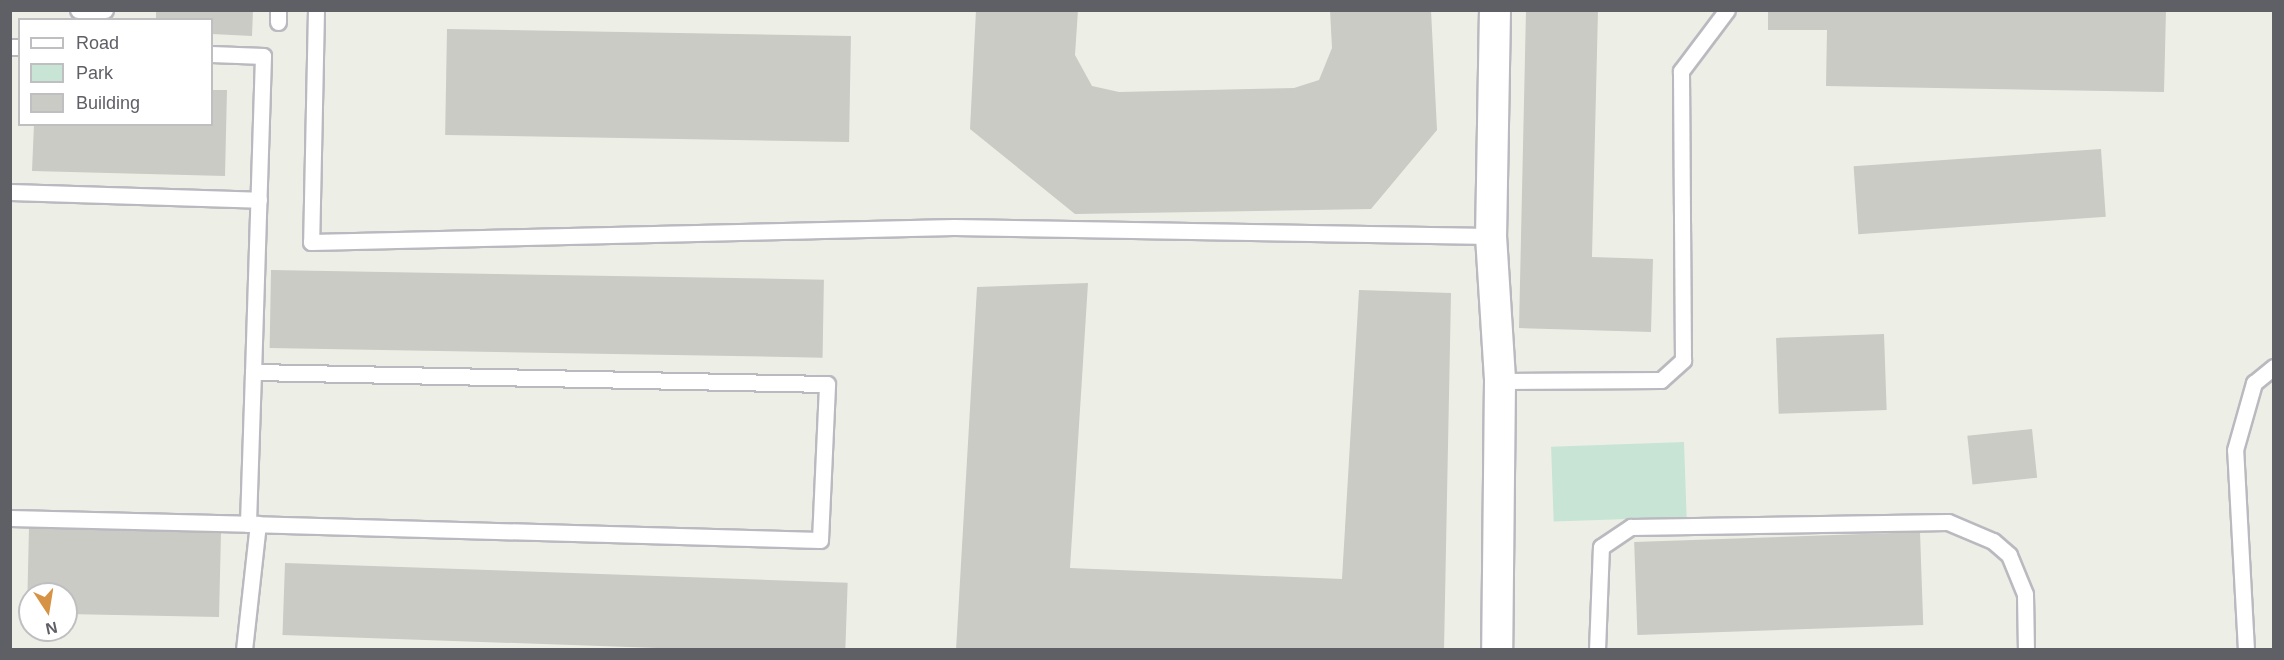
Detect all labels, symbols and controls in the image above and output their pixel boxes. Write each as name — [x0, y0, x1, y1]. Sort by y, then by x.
legend — [18, 18, 213, 126]
text: Road — [76, 33, 119, 53]
text: Park — [76, 63, 113, 83]
text: Building — [76, 93, 140, 113]
north arrow — [18, 582, 78, 642]
text: N — [44, 619, 59, 638]

